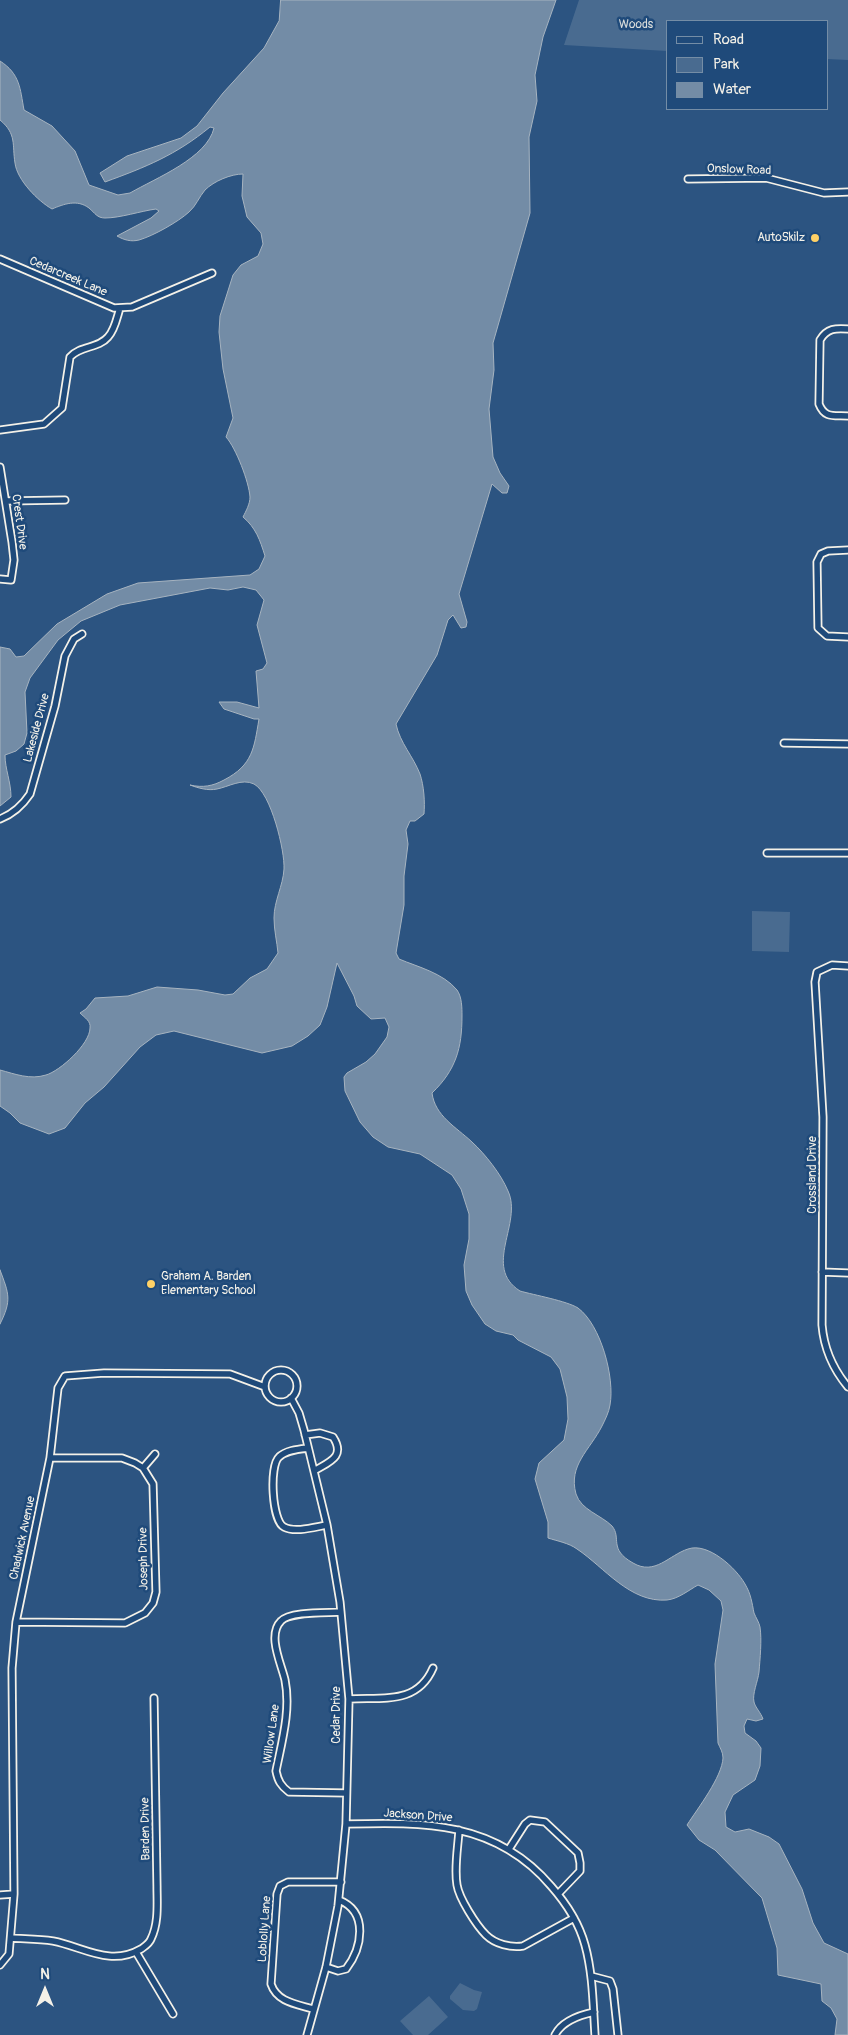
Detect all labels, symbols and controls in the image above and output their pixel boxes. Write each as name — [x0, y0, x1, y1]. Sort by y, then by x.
park label: Woods — [619, 18, 653, 32]
legend — [666, 20, 828, 110]
text: Road — [713, 30, 744, 49]
text: Park — [713, 55, 739, 74]
text: Water — [713, 80, 751, 99]
street label: Onslow Road — [707, 162, 771, 178]
place label: AutoSkilz — [757, 231, 805, 245]
marker: AutoSkilz — [809, 232, 821, 244]
street label: Cedarcreek Lane — [27, 254, 109, 300]
street label: Crest Drive — [8, 493, 30, 551]
street label: Lakeside Drive — [21, 692, 53, 764]
street label: Crossland Drive — [806, 1136, 820, 1214]
place label: Graham A. Barden Elementary School — [161, 1270, 256, 1298]
marker: Graham A. Barden Elementary School — [145, 1278, 157, 1290]
street label: Chadwick Avenue — [7, 1495, 39, 1581]
street label: Joseph Drive — [136, 1527, 152, 1591]
street label: Cedar Drive — [330, 1686, 344, 1744]
street label: Willow Lane — [261, 1703, 283, 1765]
street label: Barden Drive — [138, 1797, 154, 1861]
street label: Jackson Drive — [383, 1806, 453, 1826]
street label: Loblolly Lane — [255, 1895, 275, 1963]
north arrow — [20, 1965, 70, 2015]
text: N — [40, 1966, 50, 1983]

